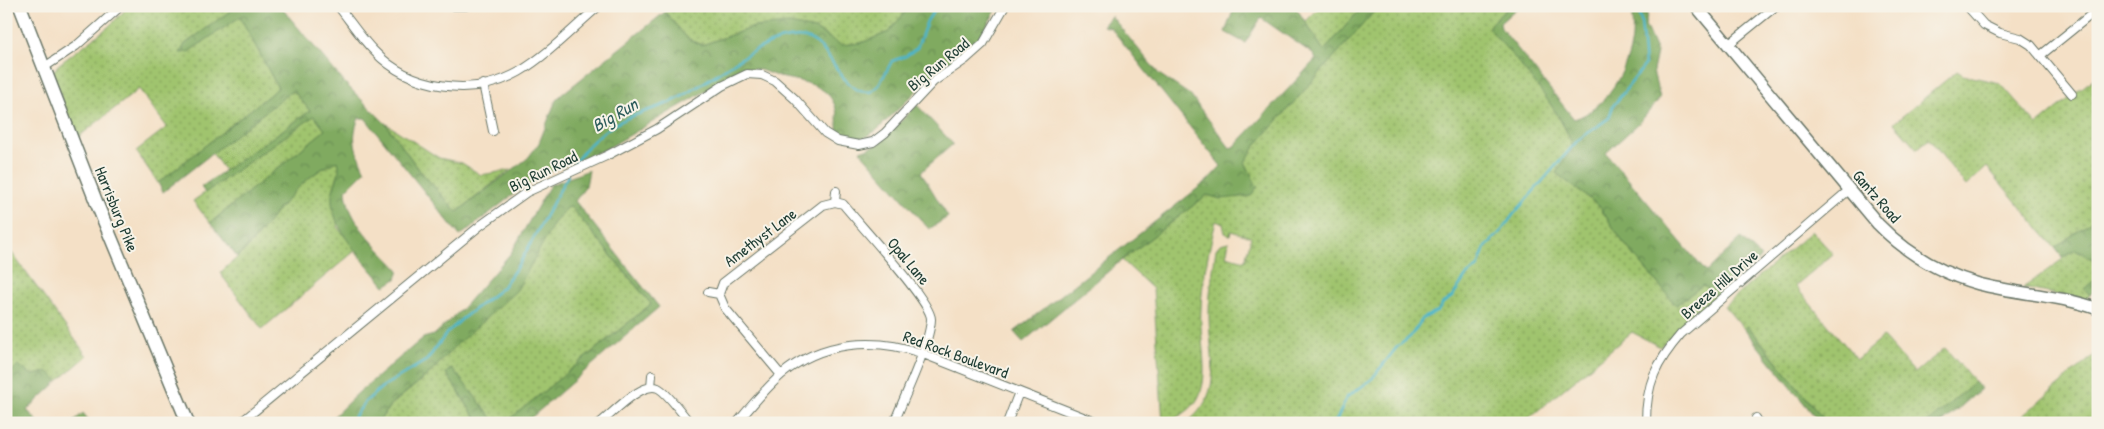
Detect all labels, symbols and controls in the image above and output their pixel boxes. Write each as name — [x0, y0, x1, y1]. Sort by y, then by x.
street label: Big Run Road — [903, 32, 973, 96]
water label: Big Run — [587, 91, 644, 138]
street label: Big Run Road — [505, 145, 581, 197]
street label: Harrisburg Pike — [90, 163, 144, 255]
street label: Gantz Road — [1848, 165, 1906, 227]
street label: Amethyst Lane — [719, 202, 801, 271]
street label: Opal Lane — [883, 233, 936, 290]
street label: Breeze Hill Drive — [1676, 244, 1763, 324]
street label: Red Rock Boulevard — [900, 325, 1012, 383]

